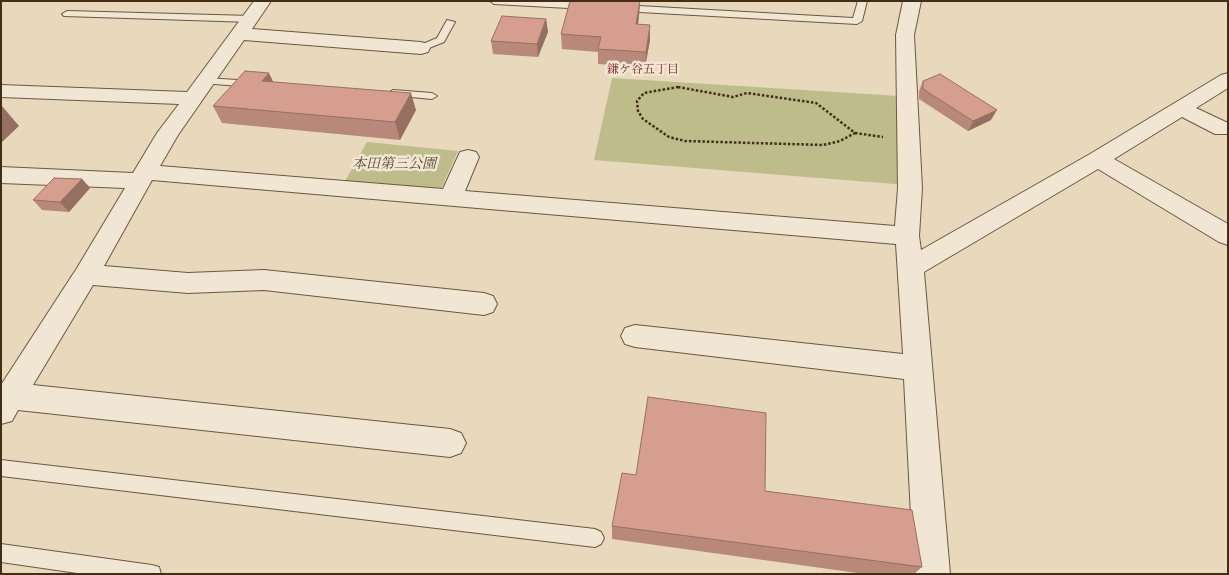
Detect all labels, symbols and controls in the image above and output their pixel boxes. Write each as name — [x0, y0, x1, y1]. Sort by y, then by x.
district label: 鎌ケ谷五丁目 — [607, 64, 679, 78]
park label: 本田第三公園 — [352, 157, 436, 173]

